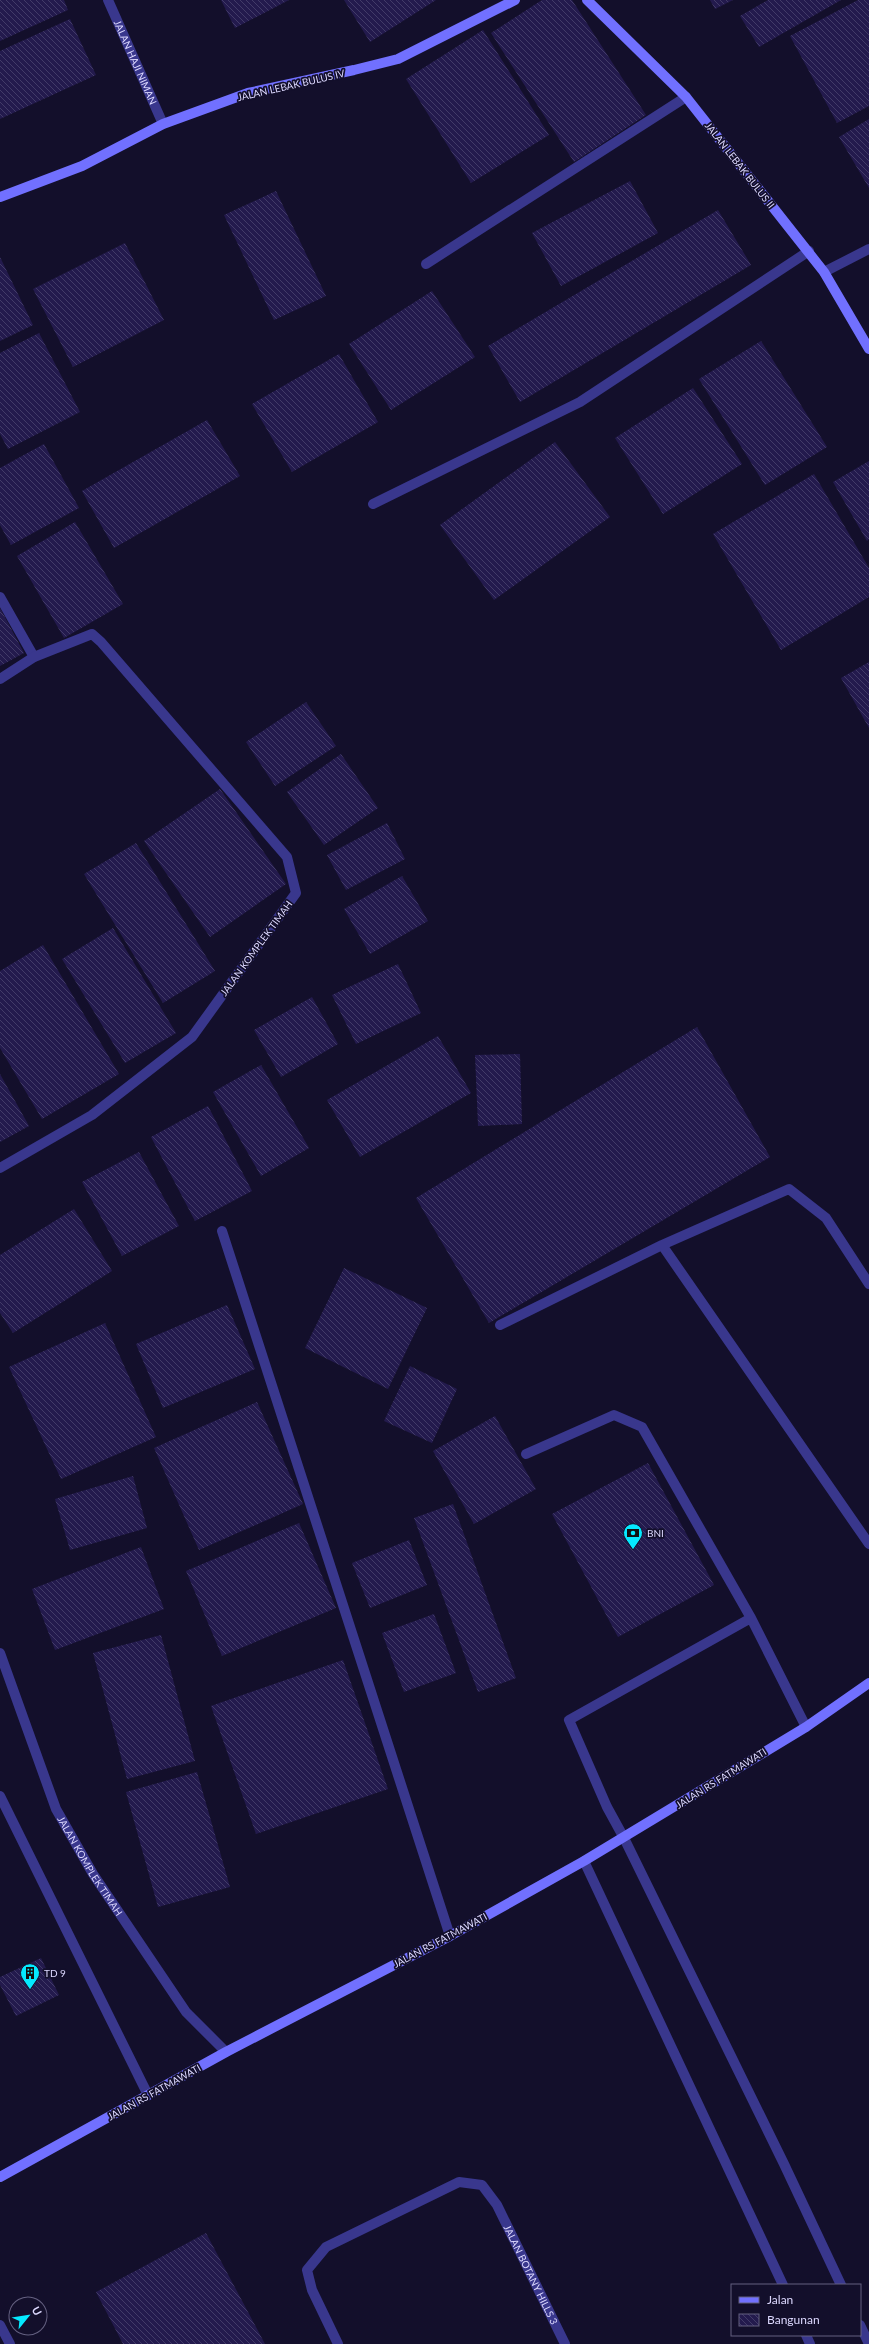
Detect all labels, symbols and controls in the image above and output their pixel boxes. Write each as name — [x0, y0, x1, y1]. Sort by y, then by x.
street label: JALAN HAJI NIMAN — [112, 18, 160, 106]
street label: JALAN LEBAK BULUS IV — [236, 67, 346, 103]
street label: JALAN LEBAK BULUS II — [703, 120, 777, 210]
street label: JALAN KOMPLEK TIMAH — [217, 898, 295, 998]
bank icon: BNI — [622, 1522, 644, 1550]
place label: BNI — [647, 1527, 664, 1539]
street label: JALAN RS FATMAWATI — [673, 1745, 769, 1811]
street label: JALAN KOMPLEK TIMAH — [55, 1814, 125, 1918]
street label: JALAN RS FATMAWATI — [391, 1910, 489, 1970]
building icon: TD 9 — [19, 1962, 41, 1990]
place label: TD 9 — [44, 1967, 66, 1979]
street label: JALAN RS FATMAWATI — [105, 2061, 203, 2123]
street label: JALAN BOTANY HILLS 3 — [501, 2223, 561, 2327]
legend — [731, 2284, 861, 2336]
text: Jalan — [767, 2292, 793, 2307]
north arrow — [8, 2296, 48, 2336]
text: U — [29, 2304, 45, 2318]
text: Bangunan — [767, 2312, 820, 2327]

